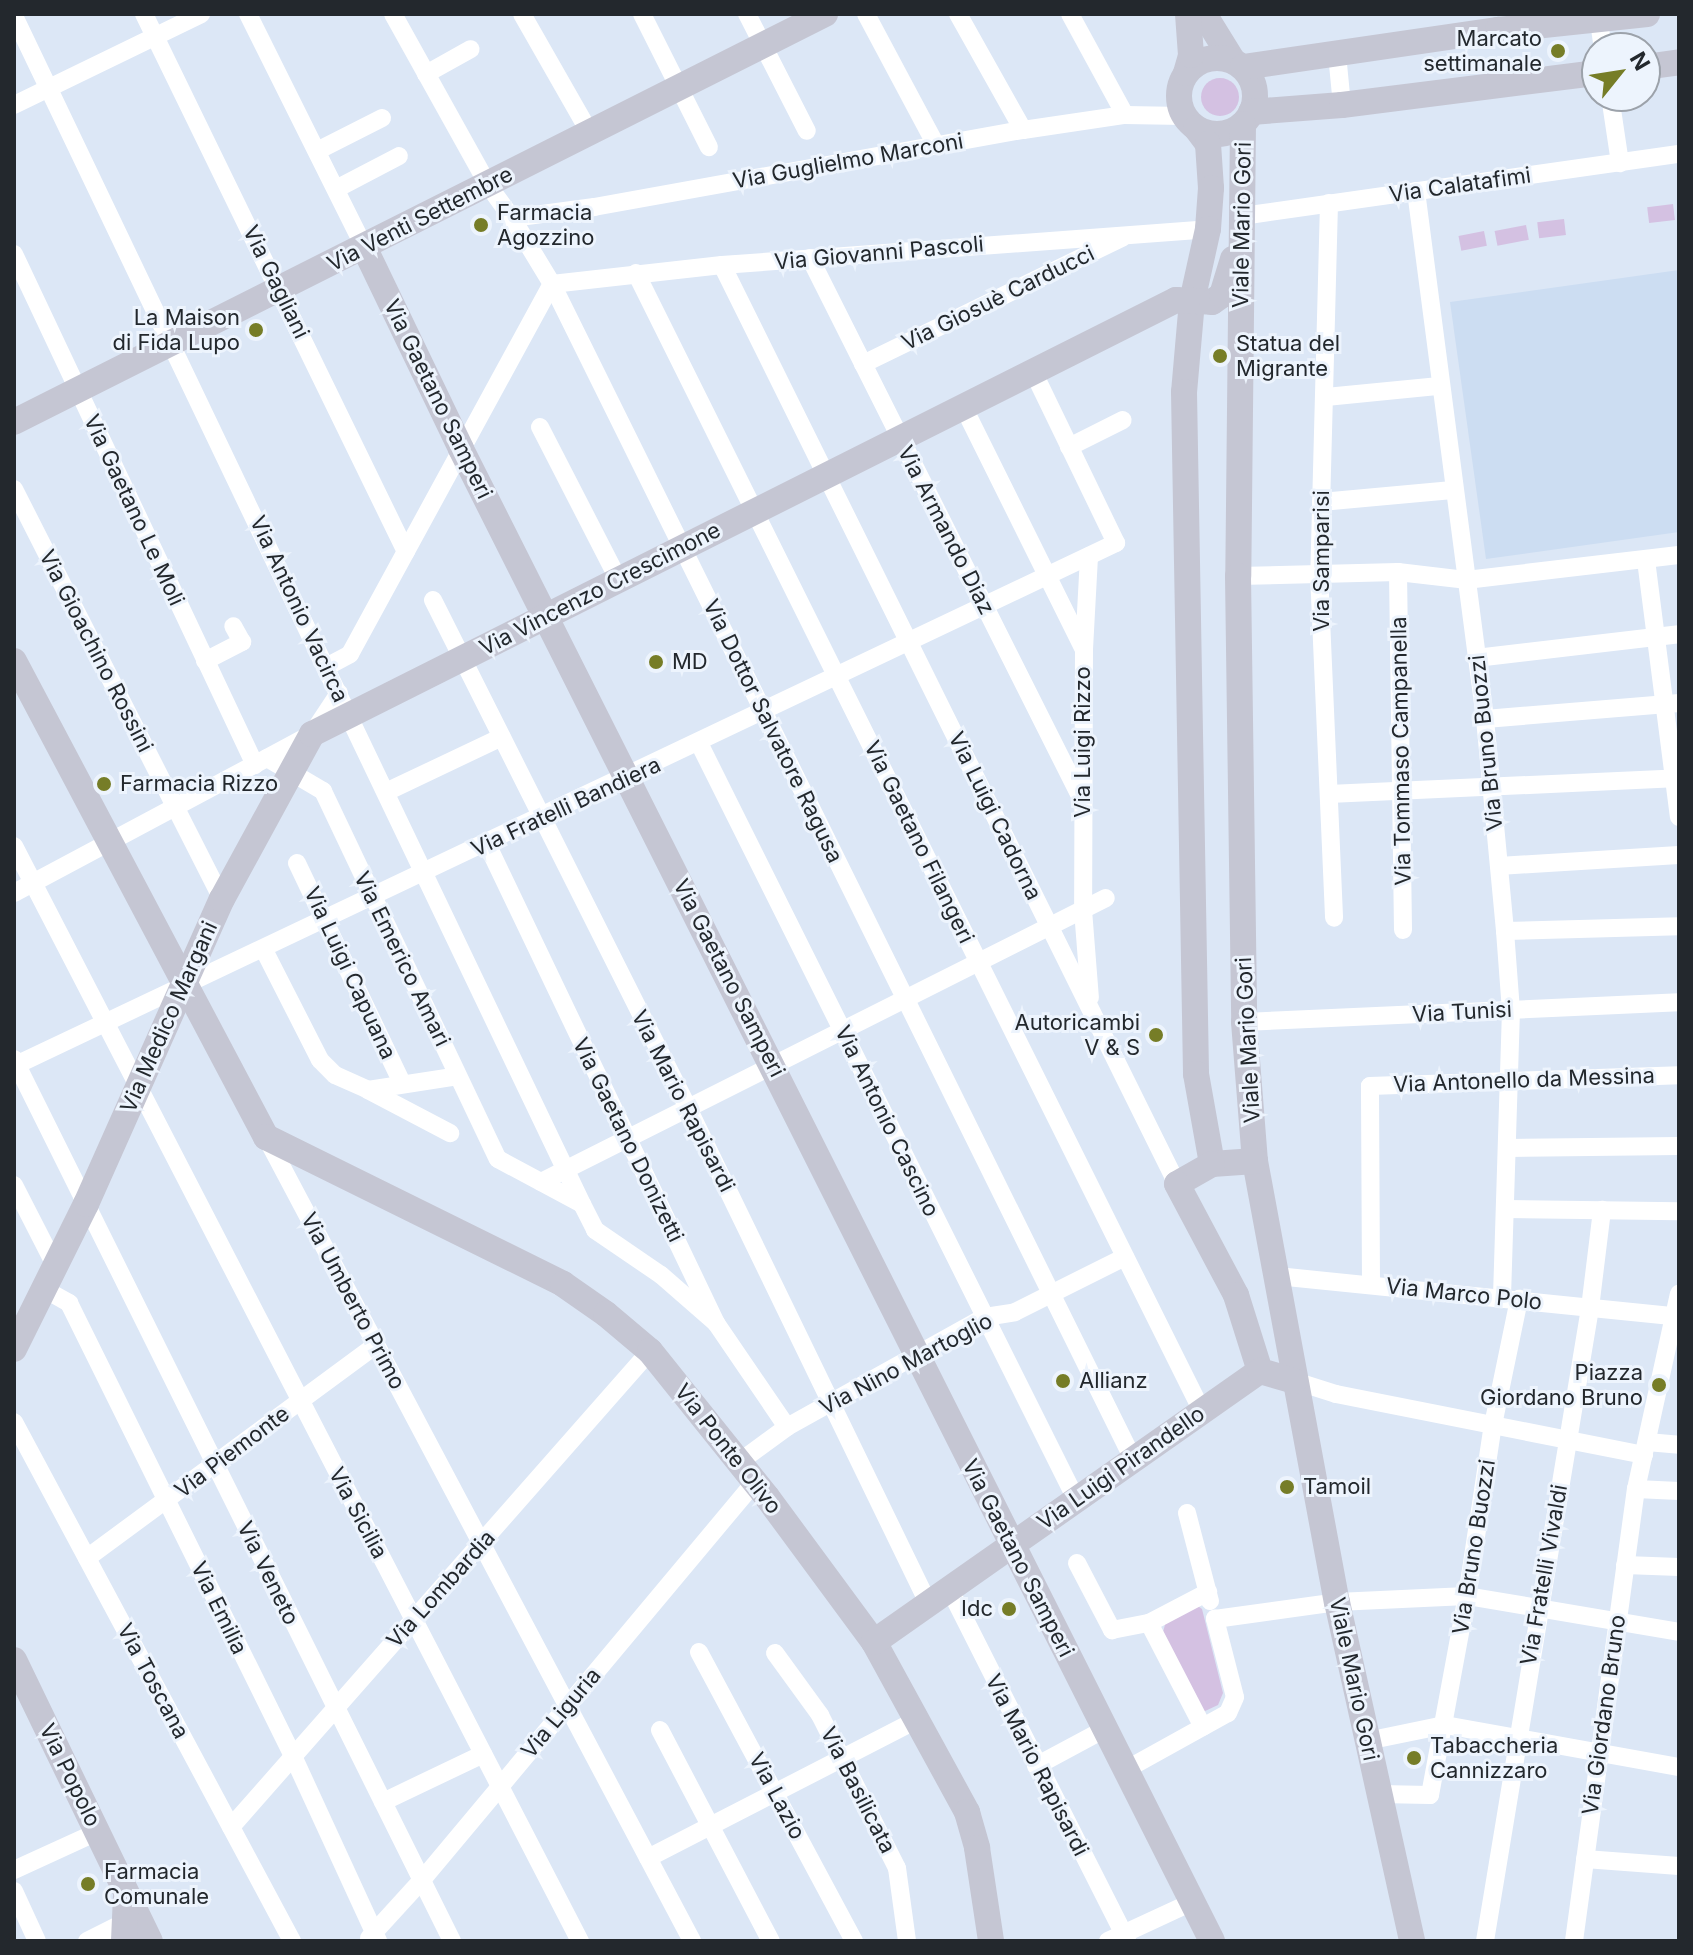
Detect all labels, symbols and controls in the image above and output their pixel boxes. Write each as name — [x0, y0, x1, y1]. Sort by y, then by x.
place label: Marcato settimanale — [1423, 25, 1542, 76]
north arrow — [1581, 32, 1661, 112]
marker: Marcato settimanale — [1549, 42, 1567, 60]
text: N — [1625, 47, 1656, 75]
street label: Via Guglielmo Marconi — [731, 128, 965, 194]
street label: Viale Mario Gori — [1227, 142, 1257, 308]
street label: Via Venti Settembre — [323, 161, 517, 277]
street label: Via Calatafimi — [1387, 162, 1533, 208]
place label: Farmacia Agozzino — [497, 199, 594, 250]
marker: Farmacia Agozzino — [472, 216, 490, 234]
street label: Via Gagliani — [237, 221, 315, 343]
street label: Via Giovanni Pascoli — [773, 231, 985, 275]
street label: Via Giosuè Carducci — [897, 240, 1099, 356]
street label: Via Gaetano Samperi — [378, 295, 498, 503]
place label: La Maison di Fida Lupo — [113, 304, 240, 356]
marker: La Maison di Fida Lupo — [247, 321, 265, 339]
place label: Statua del Migrante — [1236, 330, 1340, 382]
marker: Statua del Migrante — [1211, 347, 1229, 365]
street label: Via Gaetano Le Moli — [78, 410, 190, 610]
street label: Via Armando Diaz — [892, 441, 1000, 619]
street label: Via Samparisi — [1309, 490, 1335, 632]
street label: Via Antonio Vacirca — [244, 512, 354, 706]
street label: Via Vincenzo Crescimone — [475, 517, 725, 661]
street label: Via Gioachino Rossini — [33, 545, 159, 757]
street label: Via Dottor Salvatore Ragusa — [698, 595, 848, 867]
street label: Via Tommaso Campanella — [1385, 616, 1417, 886]
place label: MD — [672, 649, 708, 675]
marker: MD — [647, 653, 665, 671]
street label: Via Bruno Buozzi — [1464, 654, 1508, 832]
street label: Via Luigi Rizzo — [1070, 666, 1096, 818]
street label: Via Luigi Cadorna — [943, 728, 1047, 904]
street label: Via Gaetano Filangeri — [858, 736, 980, 948]
street label: Via Fratelli Bandiera — [467, 752, 665, 862]
place label: Farmacia Rizzo — [120, 771, 278, 797]
marker: Farmacia Rizzo — [95, 775, 113, 793]
street label: Via Emerico Amari — [348, 867, 456, 1051]
street label: Via Gaetano Samperi — [668, 875, 790, 1081]
street label: Via Luigi Capuana — [298, 882, 402, 1064]
street label: Via Medico Margani — [115, 917, 223, 1117]
street label: Viale Mario Gori — [1230, 956, 1266, 1124]
street label: Via Tunisi — [1411, 996, 1513, 1028]
street label: Via Mario Rapisardi — [626, 1006, 740, 1196]
place label: Autoricambi V & S — [1014, 1009, 1140, 1060]
street label: Via Antonio Cascino — [829, 1021, 945, 1221]
marker: Autoricambi V & S — [1147, 1026, 1165, 1044]
street label: Via Gaetano Donizetti — [567, 1034, 689, 1246]
street label: Via Antonello da Messina — [1393, 1062, 1655, 1098]
street label: Via Umberto Primo — [295, 1208, 411, 1394]
street label: Via Marco Polo — [1385, 1273, 1543, 1315]
street label: Via Nino Martoglio — [815, 1307, 997, 1421]
place label: Piazza Giordano Bruno — [1480, 1359, 1643, 1410]
place label: Allianz — [1079, 1368, 1148, 1394]
marker: Allianz — [1054, 1372, 1072, 1390]
marker: Piazza Giordano Bruno — [1650, 1376, 1668, 1394]
street label: Via Ponte Olivo — [669, 1379, 787, 1519]
street label: Via Piemonte — [170, 1400, 294, 1504]
street label: Via Luigi Pirandello — [1032, 1400, 1210, 1536]
street label: Via Gaetano Samperi — [957, 1455, 1079, 1661]
street label: Via Bruno Buozzi — [1447, 1458, 1501, 1636]
street label: Via Sicilia — [323, 1463, 393, 1563]
place label: Tamoil — [1303, 1474, 1371, 1500]
marker: Tamoil — [1278, 1478, 1296, 1496]
street label: Via Fratelli Vivaldi — [1515, 1482, 1573, 1668]
street label: Via Veneto — [232, 1517, 304, 1629]
street label: Via Lombardia — [381, 1525, 501, 1653]
street label: Via Emilia — [185, 1557, 253, 1659]
street label: Viale Mario Gori — [1324, 1595, 1384, 1763]
place label: Idc — [961, 1596, 993, 1622]
marker: Idc — [1000, 1600, 1018, 1618]
street label: Via Giordano Bruno — [1577, 1613, 1631, 1817]
street label: Via Toscana — [112, 1619, 194, 1743]
street label: Via Liguria — [516, 1663, 606, 1763]
street label: Via Mario Rapisardi — [980, 1670, 1094, 1860]
street label: Via Popolo — [34, 1719, 106, 1831]
street label: Via Basilicata — [815, 1722, 901, 1858]
place label: Tabaccheria Cannizzaro — [1430, 1732, 1558, 1784]
street label: Via Lazio — [743, 1748, 811, 1844]
marker: Tabaccheria Cannizzaro — [1405, 1749, 1423, 1767]
place label: Farmacia Comunale — [104, 1858, 209, 1910]
marker: Farmacia Comunale — [79, 1875, 97, 1893]

